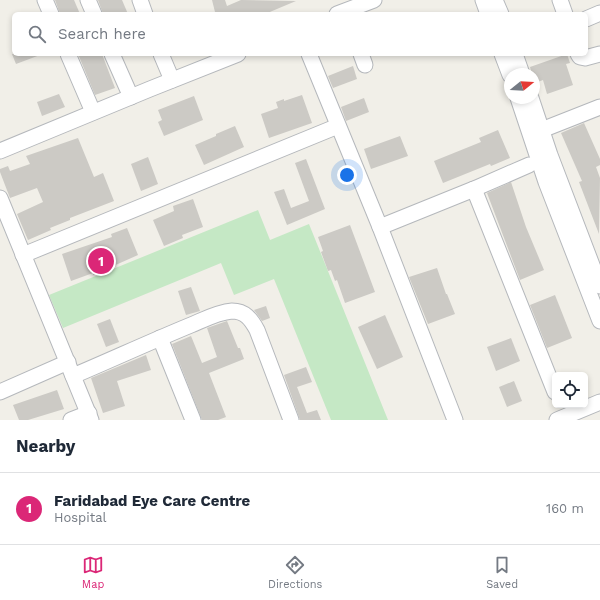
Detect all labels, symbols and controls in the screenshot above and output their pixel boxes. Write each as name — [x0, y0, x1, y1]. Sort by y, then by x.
search box — [12, 12, 588, 56]
icon: search — [26, 23, 48, 45]
text: Search here — [58, 25, 146, 43]
north arrow — [504, 68, 540, 104]
your location — [337, 165, 357, 185]
pin: 1 — [88, 246, 114, 276]
map controls — [552, 372, 588, 408]
button: locate — [552, 372, 588, 408]
text: Nearby — [16, 436, 75, 456]
text: Faridabad Eye Care Centre — [54, 492, 250, 510]
text: 1 — [26, 501, 32, 516]
text: 160 m — [546, 501, 584, 516]
text: Hospital — [54, 510, 106, 525]
tab: Map — [82, 554, 104, 591]
tab: Directions — [268, 554, 322, 591]
tab: Saved — [486, 554, 518, 591]

